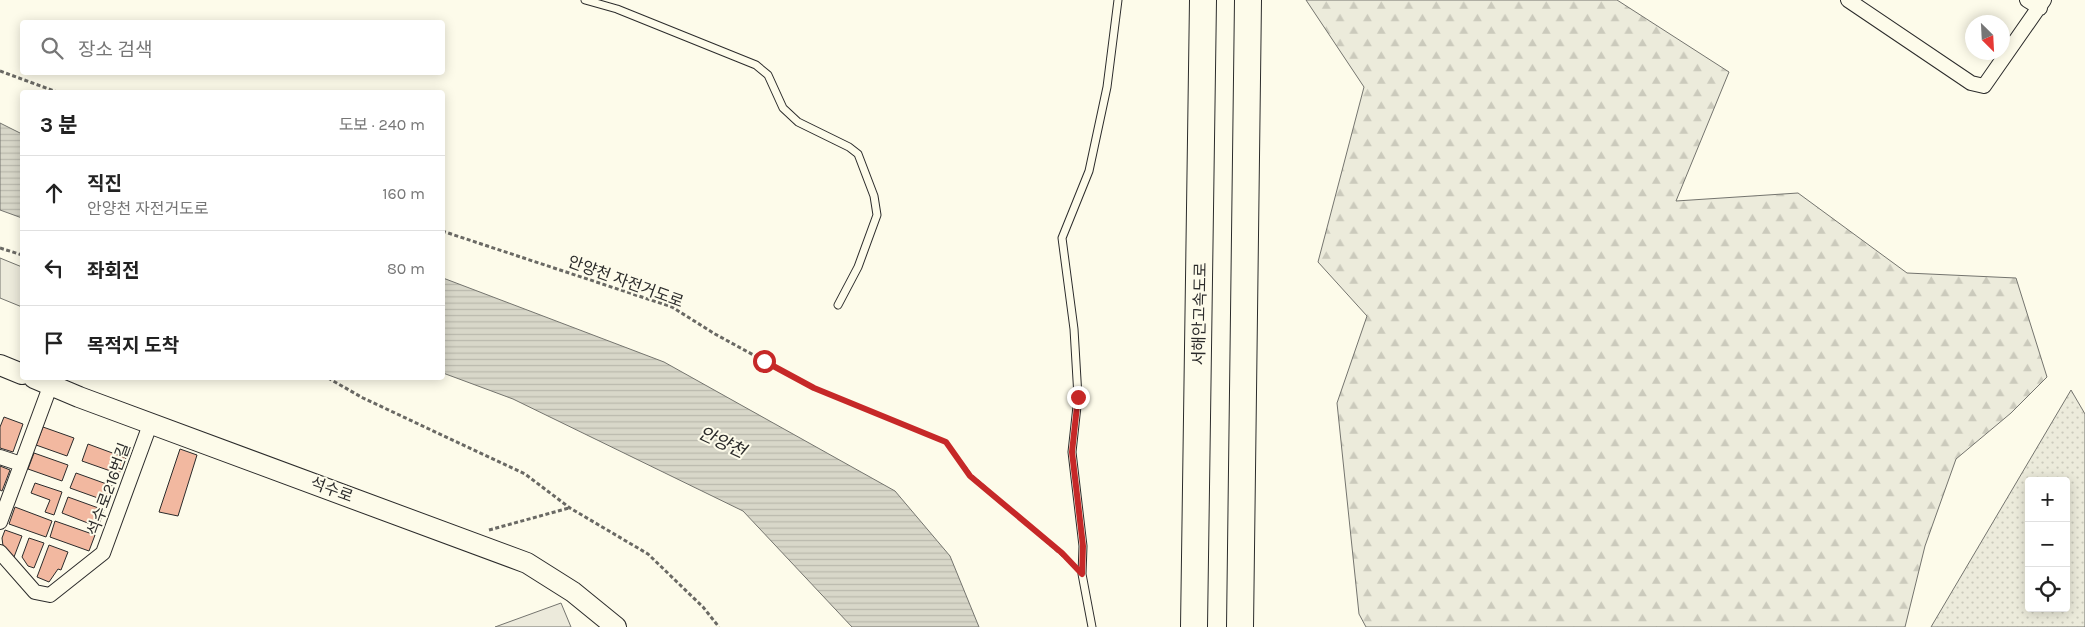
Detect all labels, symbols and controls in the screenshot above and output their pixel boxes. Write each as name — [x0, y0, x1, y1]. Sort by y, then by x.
north arrow — [1965, 15, 2010, 60]
search box — [20, 20, 445, 75]
icon: search — [38, 34, 66, 62]
text: 장소 검색 — [78, 39, 152, 61]
text: 3 분 — [40, 113, 78, 137]
text: 도보 · 240 m — [339, 115, 425, 134]
text: 직진 — [87, 173, 122, 195]
icon: ahead — [40, 179, 68, 207]
text: 160 m — [382, 184, 425, 203]
text: 안양천 자전거도로 — [87, 199, 209, 218]
street label: 안양천 자전거도로 — [565, 252, 686, 311]
icon: left — [40, 254, 68, 282]
text: 80 m — [387, 259, 425, 278]
text: 좌회전 — [87, 260, 139, 282]
street label: 서해안고속도로 — [1189, 262, 1210, 366]
icon: arrive — [40, 329, 68, 357]
text: 목적지 도착 — [87, 335, 179, 357]
route start — [753, 350, 776, 373]
route end — [1067, 386, 1090, 409]
water label: 안양천 — [695, 422, 751, 463]
street label: 석수로216번길 — [83, 440, 134, 538]
street label: 석수로 — [308, 473, 356, 506]
map controls — [2025, 477, 2070, 612]
button: + — [2025, 477, 2070, 522]
button: − — [2025, 522, 2070, 567]
button: locate — [2025, 567, 2070, 612]

